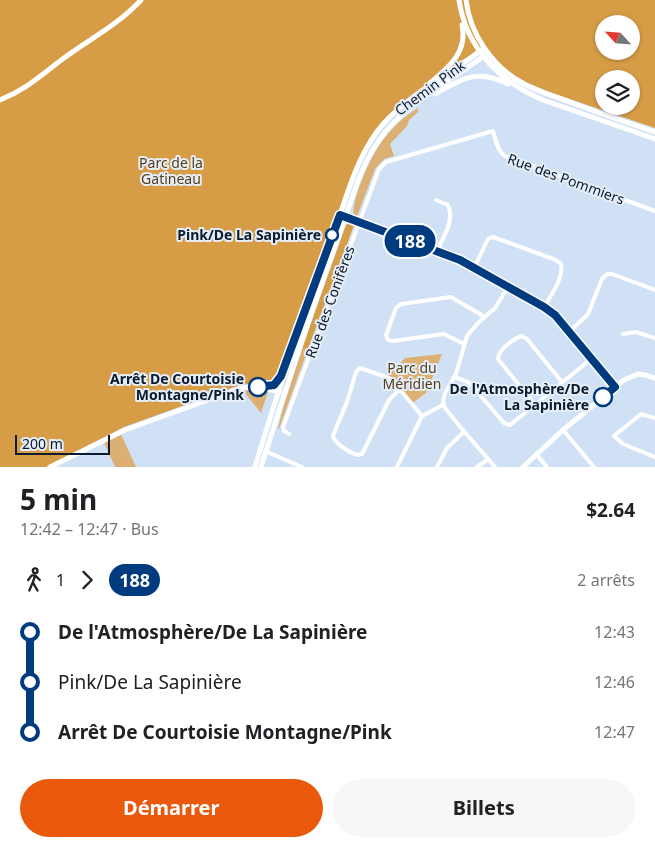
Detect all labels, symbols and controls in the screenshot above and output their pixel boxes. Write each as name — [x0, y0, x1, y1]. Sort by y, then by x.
north arrow — [595, 15, 640, 60]
map controls — [595, 15, 640, 115]
street label: Chemin Pink — [391, 55, 469, 120]
button: layers — [595, 70, 640, 115]
street label: Rue des Pommiers — [505, 149, 627, 209]
park label: Parc de la Gatineau — [139, 153, 203, 188]
place label: Pink/De La Sapinière — [177, 225, 321, 244]
line badge: 188 — [381, 225, 439, 257]
marker: Pink/De La Sapinière — [325, 228, 339, 242]
text: 188 — [395, 229, 425, 253]
street label: Rue des Conifères — [300, 243, 359, 361]
park label: Parc du Méridien — [383, 358, 441, 393]
place label: Arrêt De Courtoisie Montagne/Pink — [110, 369, 244, 404]
marker: Arrêt De Courtoisie Montagne/Pink — [248, 377, 268, 397]
place label: De l'Atmosphère/De La Sapinière — [450, 379, 589, 414]
marker: De l'Atmosphère/De La Sapinière — [593, 387, 613, 407]
scale bar — [15, 432, 110, 455]
text: 200 m — [22, 434, 63, 453]
text: 5 min — [20, 480, 97, 518]
text: $2.64 — [586, 497, 635, 523]
text: 12:42 – 12:47 · Bus — [20, 518, 159, 540]
icon: walk — [20, 566, 48, 594]
icon: forward — [73, 566, 101, 594]
text: 188 — [119, 568, 150, 592]
text: 1 — [56, 569, 65, 591]
text: 2 arrêts — [577, 569, 635, 591]
text: De l'Atmosphère/De La Sapinière — [58, 619, 367, 645]
text: 12:43 — [594, 621, 635, 643]
text: Pink/De La Sapinière — [58, 669, 242, 695]
text: 12:46 — [594, 671, 635, 693]
text: Arrêt De Courtoisie Montagne/Pink — [58, 719, 392, 745]
text: 12:47 — [594, 721, 635, 743]
button: Démarrer — [20, 779, 323, 837]
button: Billets — [333, 779, 635, 837]

